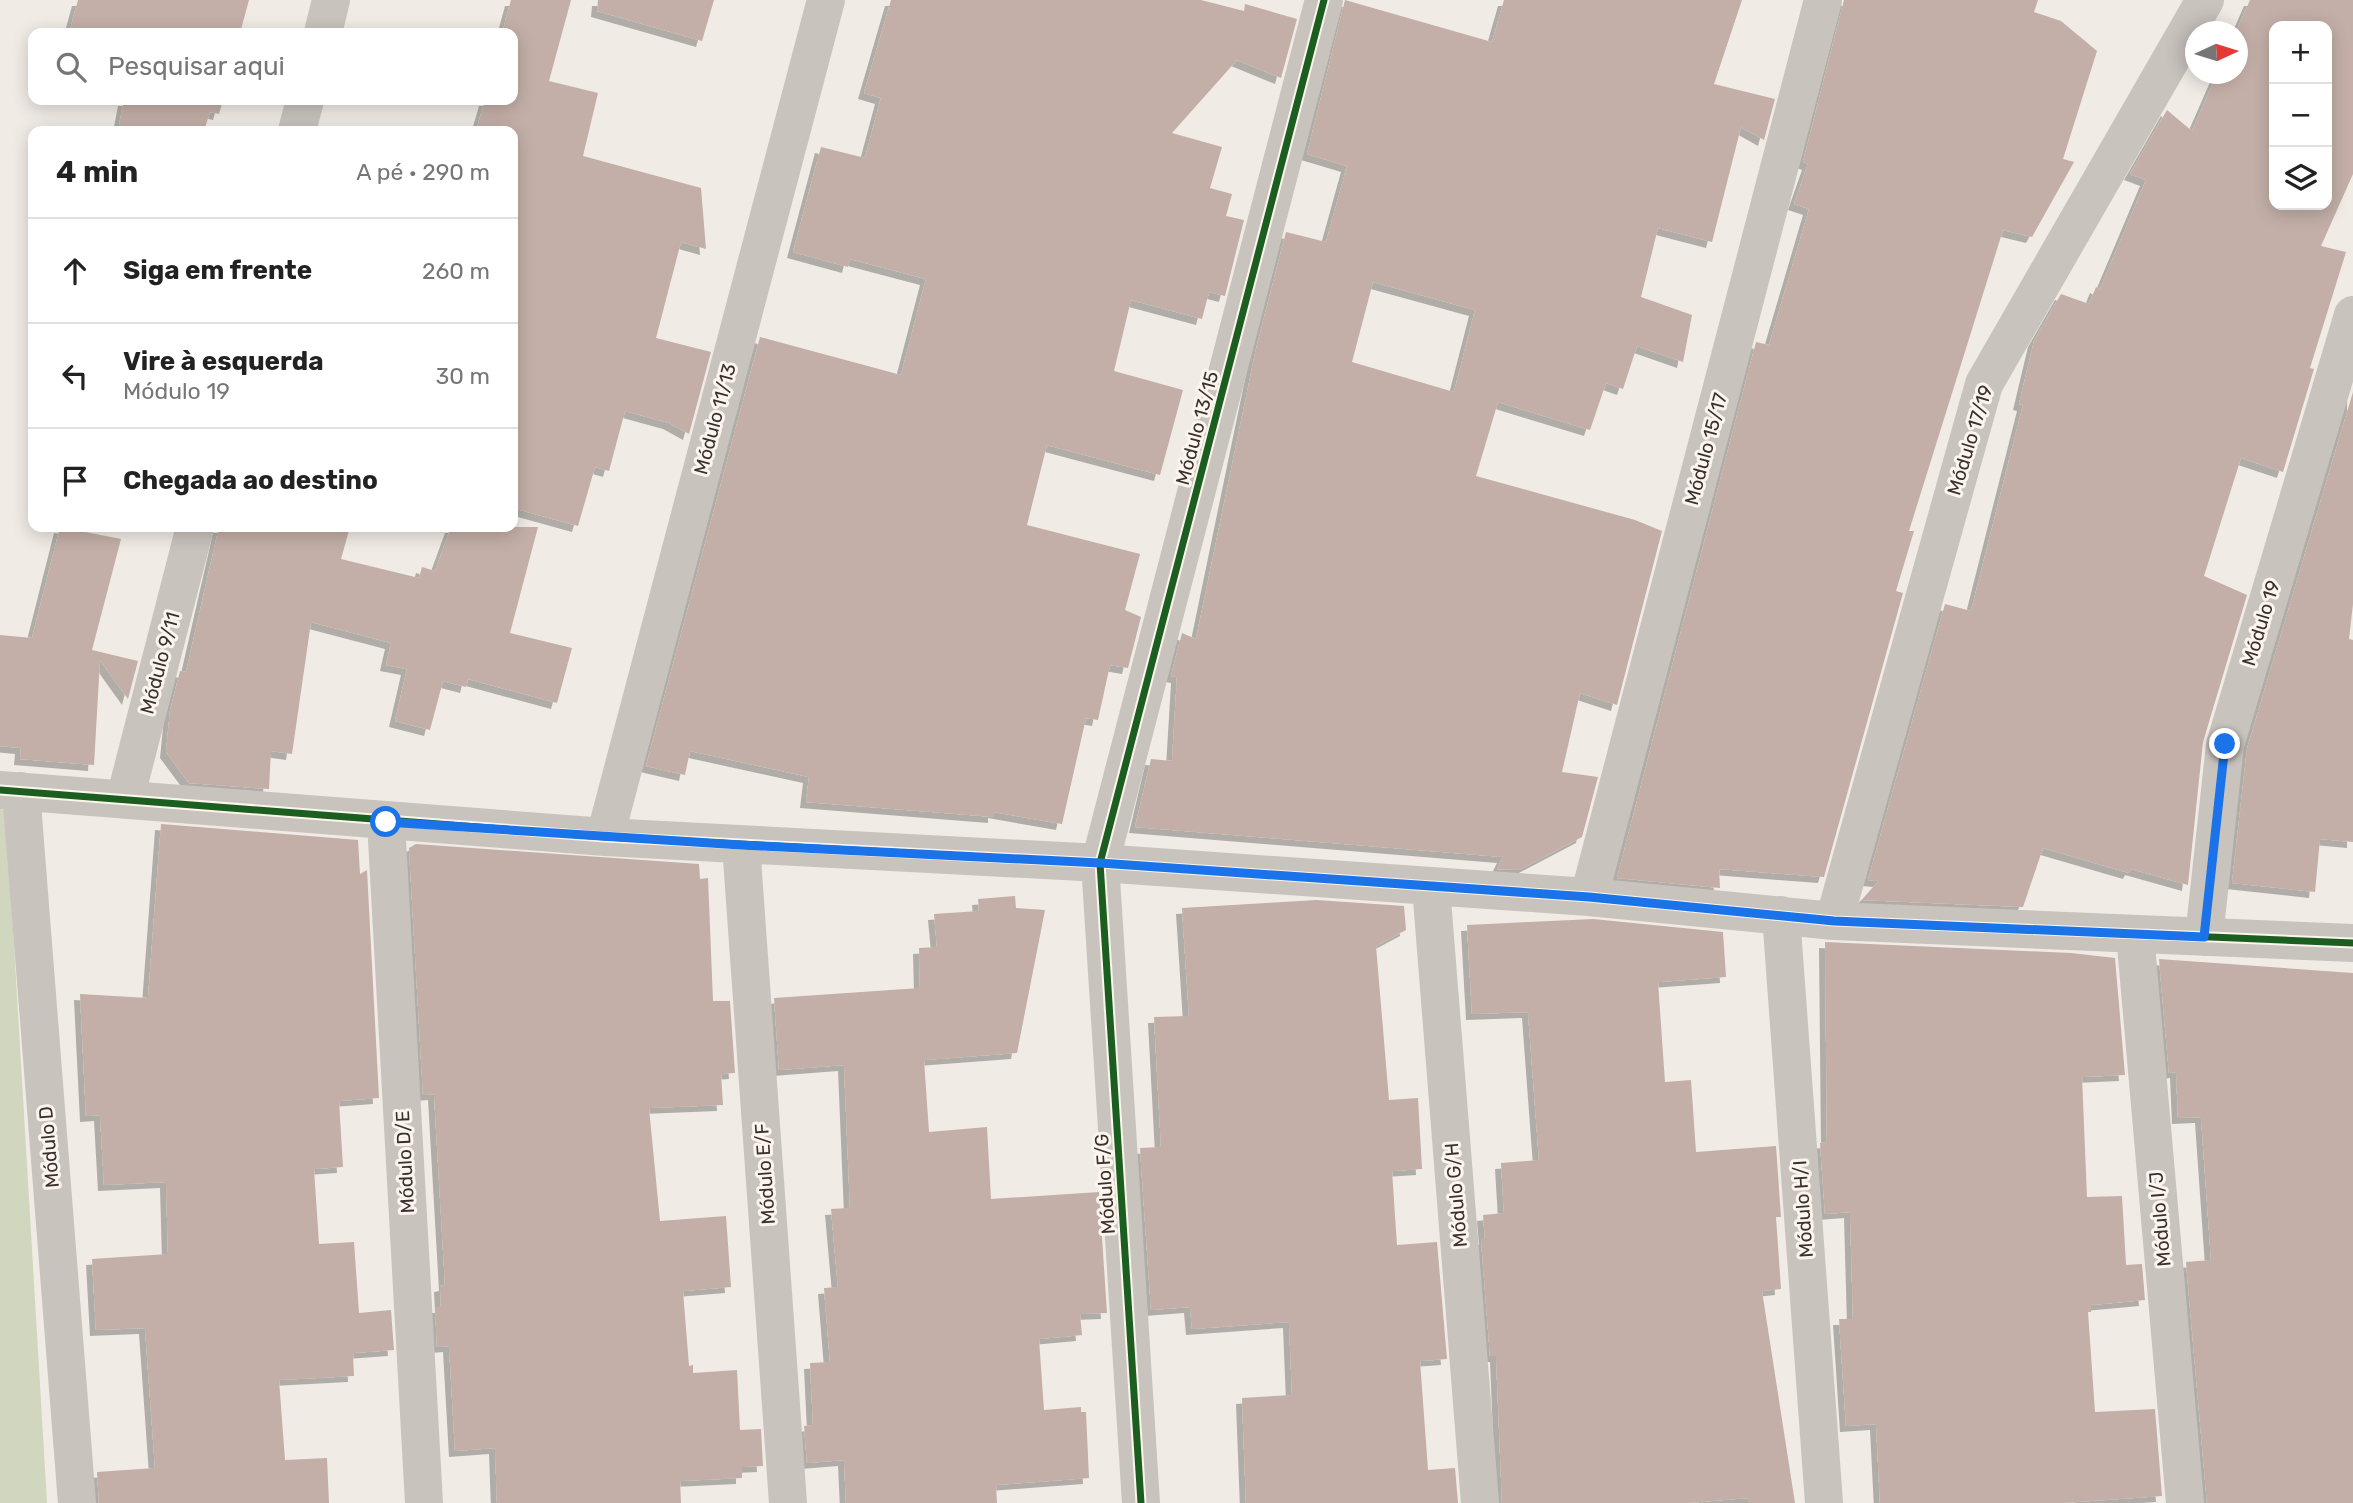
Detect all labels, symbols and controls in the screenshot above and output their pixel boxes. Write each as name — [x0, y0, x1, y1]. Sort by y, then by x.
north arrow — [2185, 21, 2248, 84]
map controls — [2269, 21, 2332, 210]
button: + — [2269, 21, 2332, 84]
search box — [28, 28, 518, 105]
icon: search — [52, 48, 90, 86]
text: Pesquisar aqui — [108, 51, 285, 82]
button: − — [2269, 84, 2332, 147]
button: layers — [2269, 147, 2332, 210]
text: 4 min — [56, 154, 138, 190]
text: A pé · 290 m — [356, 158, 490, 186]
icon: ahead — [56, 252, 94, 290]
text: Siga em frente — [123, 255, 312, 286]
text: 260 m — [422, 257, 490, 285]
text: Vire à esquerda — [123, 346, 324, 377]
icon: left — [56, 357, 94, 395]
street label: Módulo 11/13 — [689, 361, 741, 477]
text: 30 m — [435, 362, 490, 390]
street label: Módulo 13/15 — [1171, 369, 1223, 487]
text: Módulo 19 — [123, 377, 230, 405]
street label: Módulo 17/19 — [1942, 382, 1998, 498]
street label: Módulo 15/17 — [1680, 390, 1732, 508]
icon: arrive — [56, 462, 94, 500]
text: Chegada ao destino — [123, 465, 378, 496]
street label: Módulo 19 — [2237, 577, 2285, 669]
street label: Módulo 9/11 — [135, 610, 185, 716]
route end — [2209, 728, 2240, 759]
route start — [370, 806, 401, 837]
street label: Módulo D — [34, 1105, 64, 1189]
street label: Módulo D/E — [391, 1110, 419, 1214]
street label: Módulo E/F — [750, 1123, 780, 1225]
street label: Módulo F/G — [1090, 1133, 1120, 1235]
street label: Módulo G/H — [1440, 1142, 1472, 1248]
street label: Módulo H/I — [1788, 1160, 1818, 1258]
street label: Módulo I/J — [2144, 1171, 2176, 1267]

